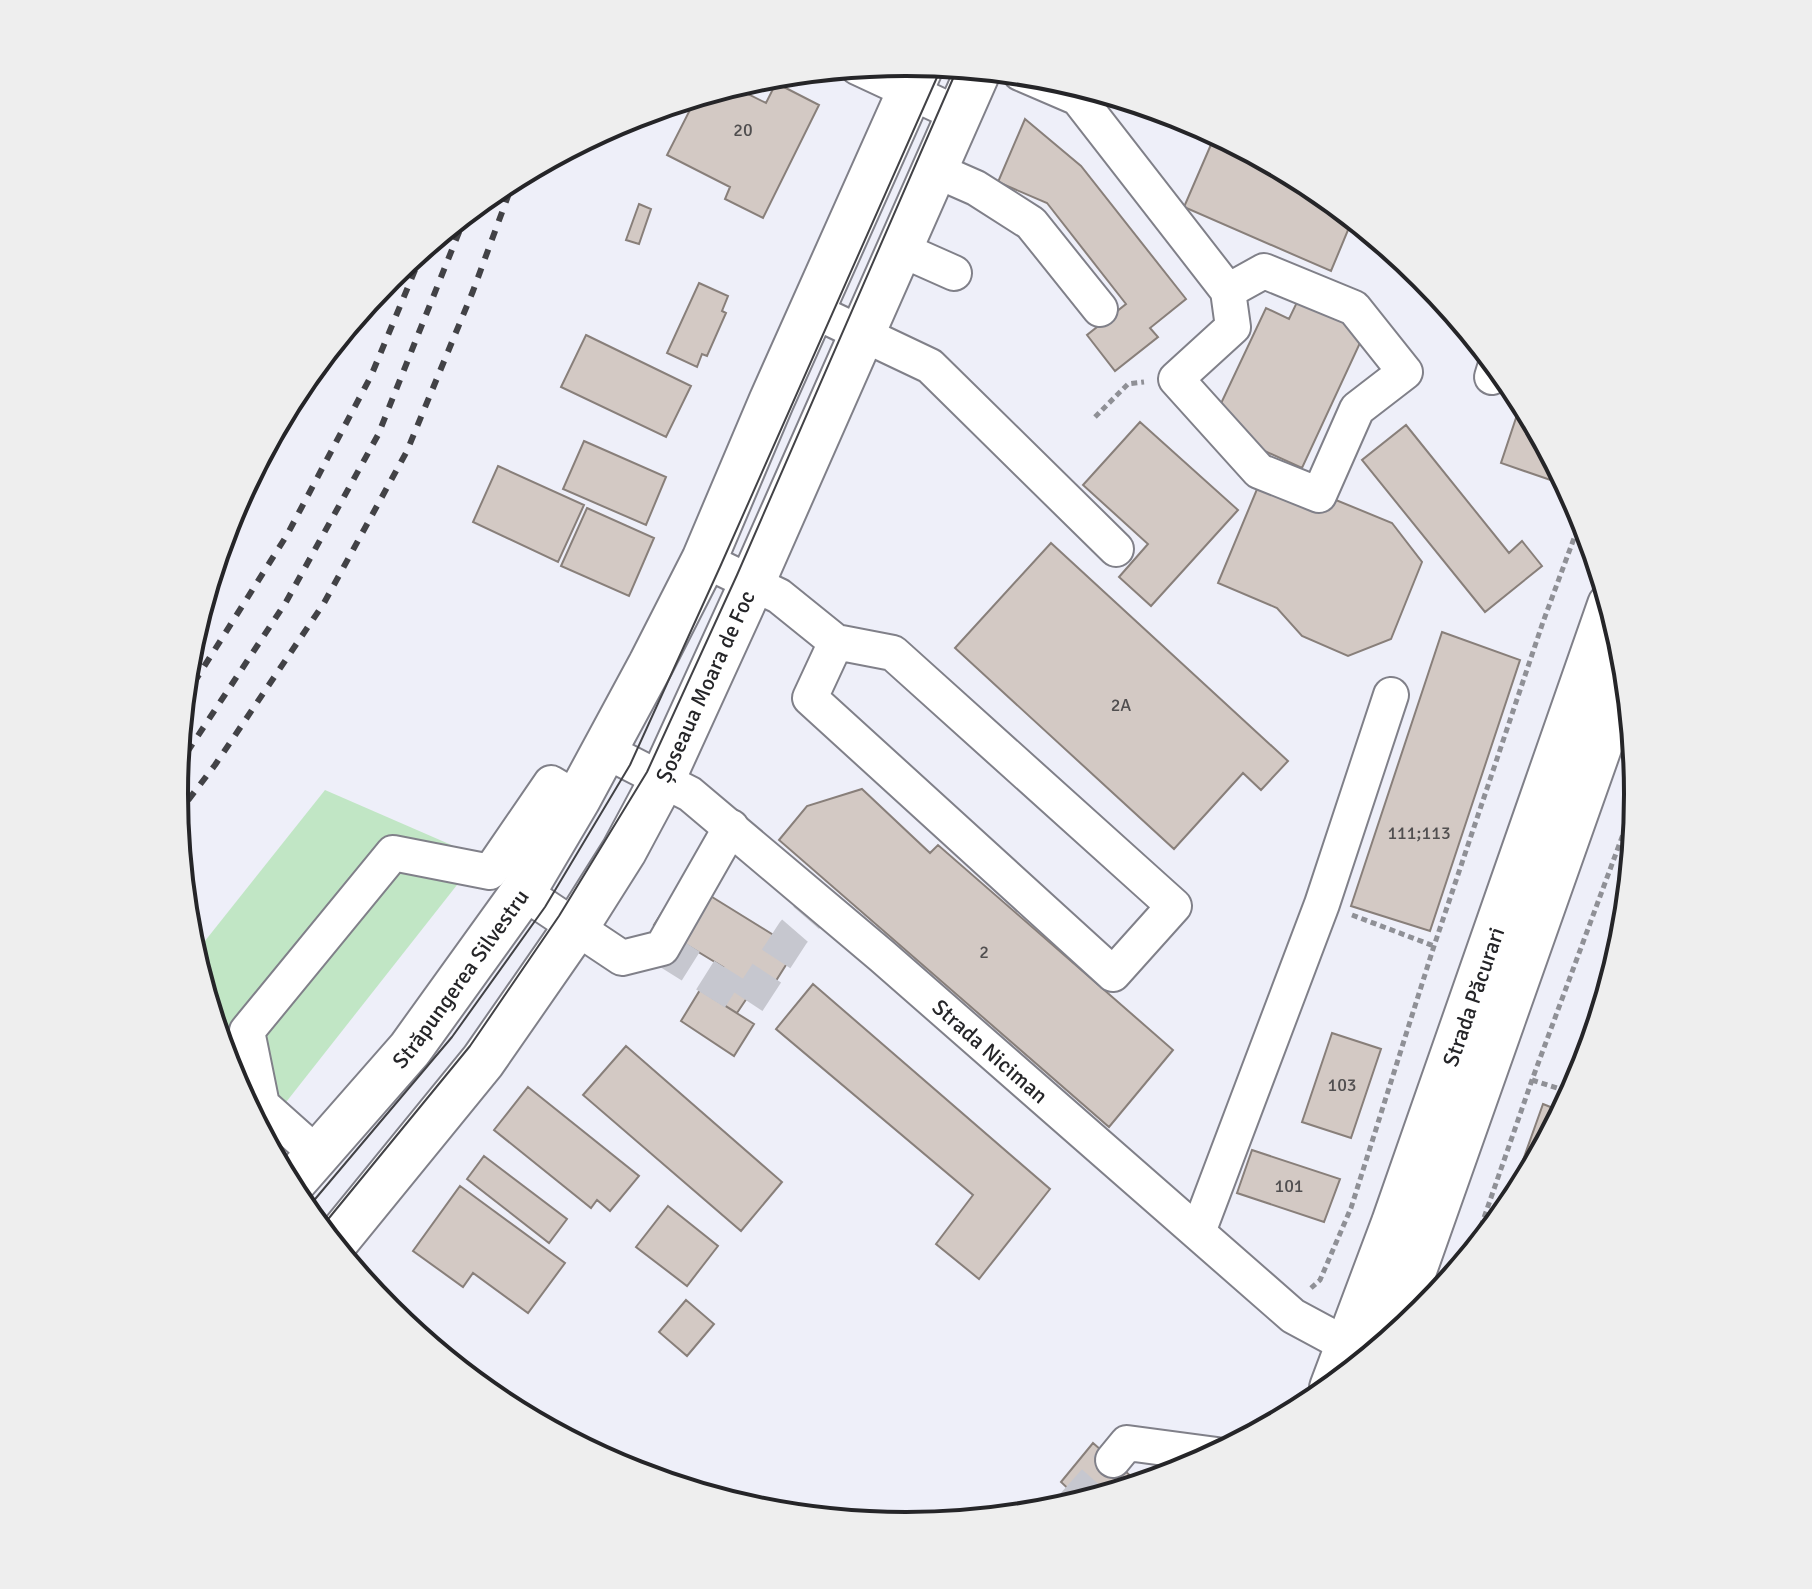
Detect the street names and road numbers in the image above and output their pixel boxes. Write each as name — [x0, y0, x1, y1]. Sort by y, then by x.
street label: Șoseaua Moara de Foc — [649, 586, 760, 786]
street label: Străpungerea Silvestru — [386, 884, 534, 1074]
street label: Strada Păcurari — [1436, 923, 1510, 1070]
street label: Strada Niciman — [927, 993, 1054, 1109]

